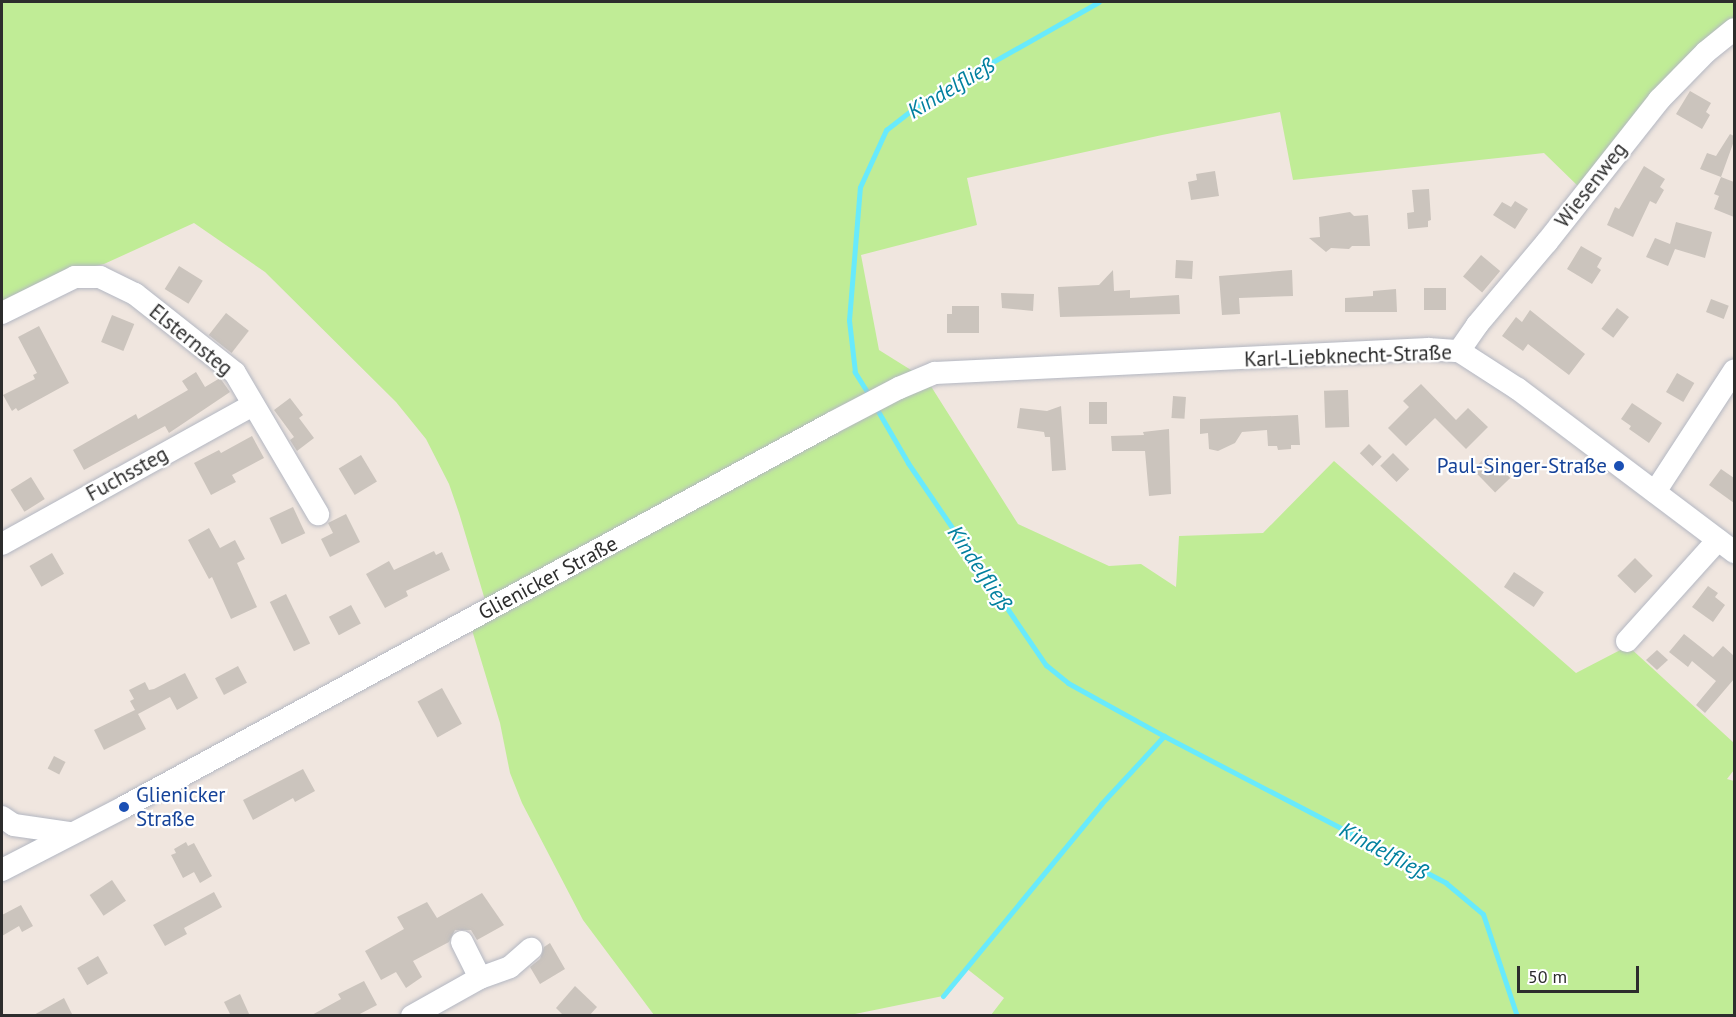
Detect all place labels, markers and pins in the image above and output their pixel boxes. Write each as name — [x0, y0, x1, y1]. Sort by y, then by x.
place label: Paul-Singer-Straße — [1437, 453, 1607, 479]
marker: Paul-Singer-Straße — [1612, 459, 1626, 473]
place label: Glienicker Straße — [136, 782, 225, 832]
marker: Glienicker Straße — [117, 800, 131, 814]

